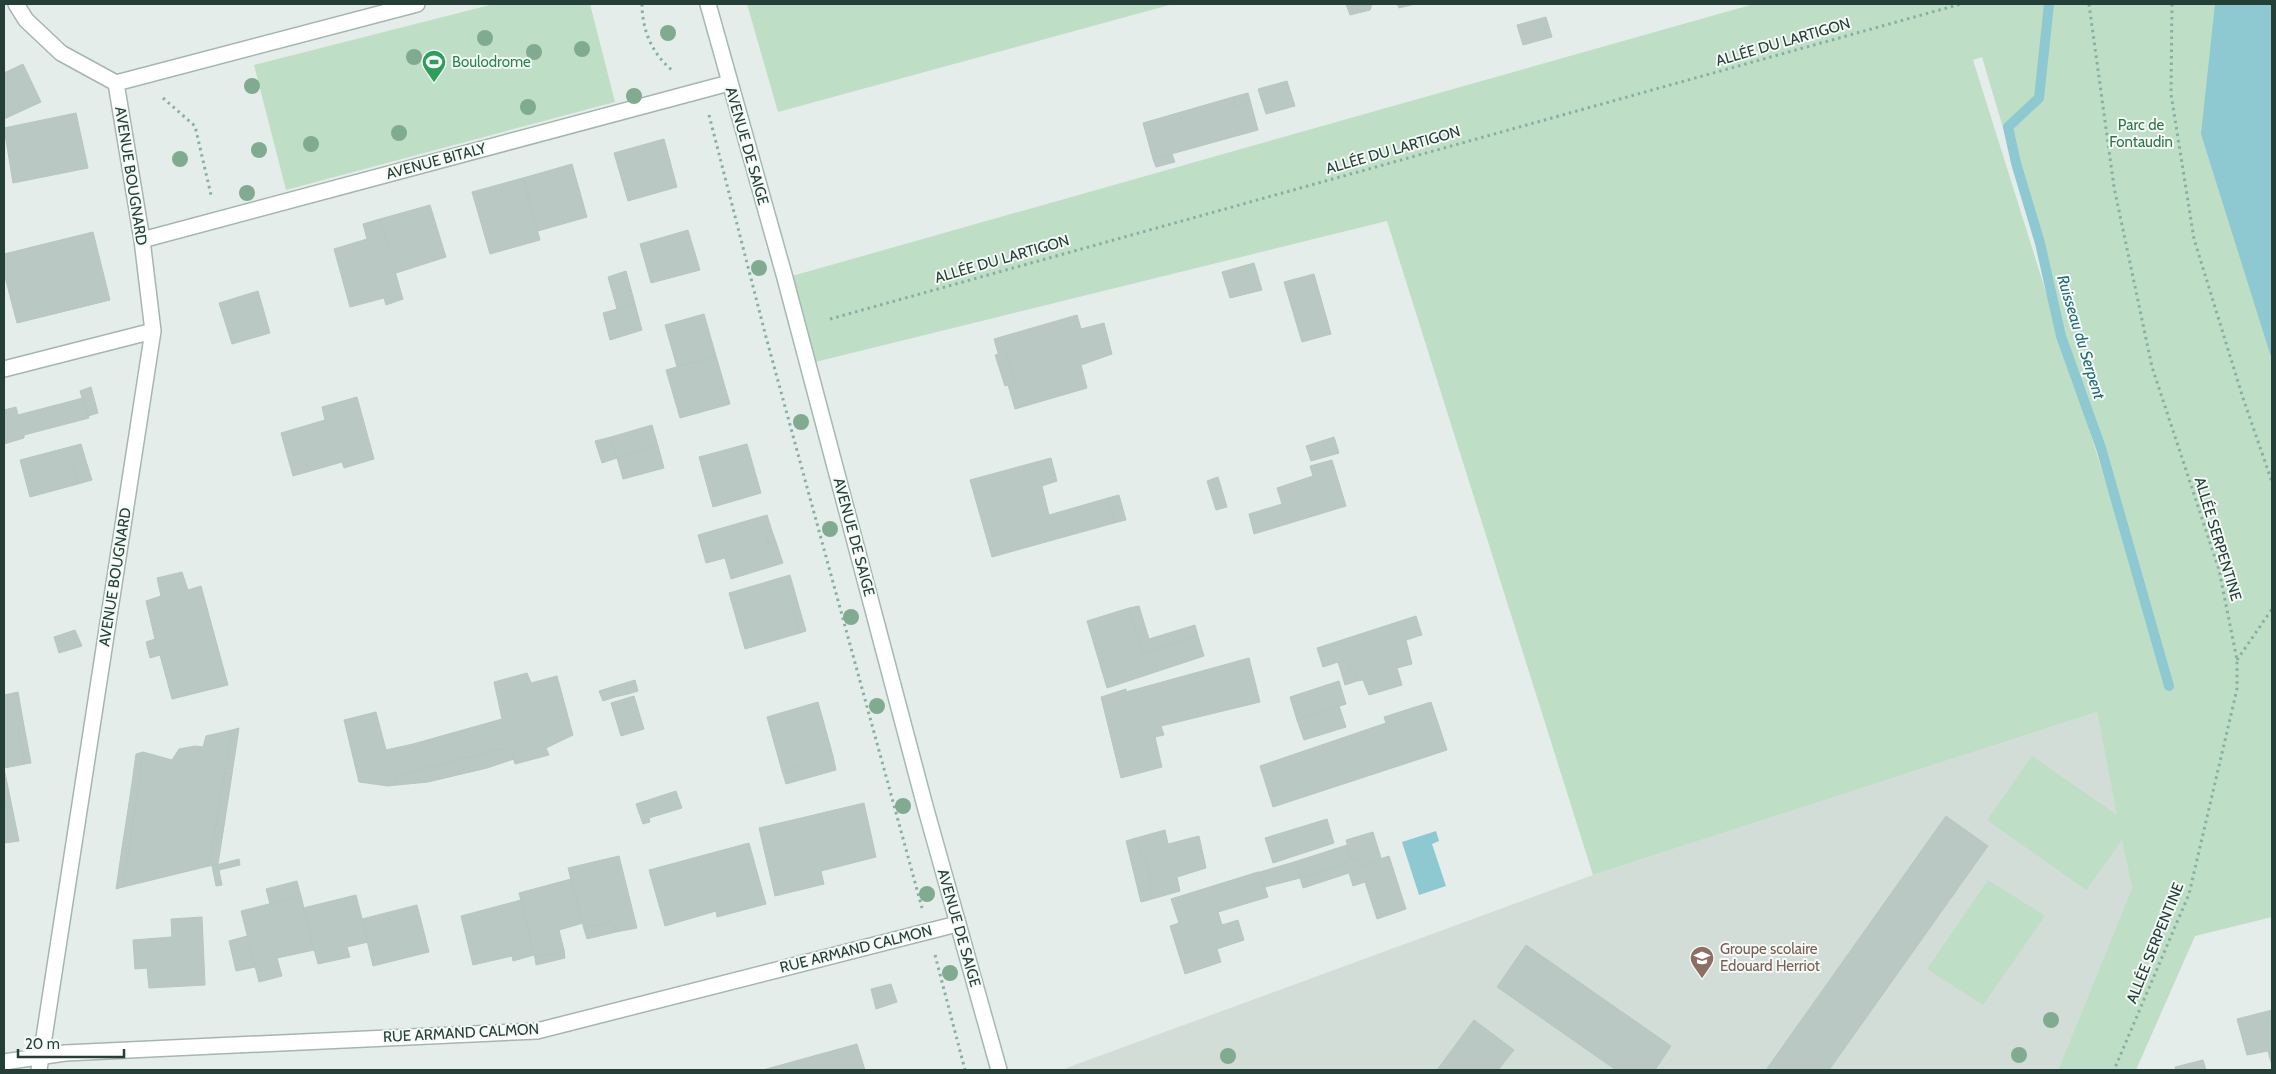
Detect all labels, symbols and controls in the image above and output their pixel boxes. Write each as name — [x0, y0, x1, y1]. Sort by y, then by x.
street label: ALLÉE DU LARTIGON — [1713, 13, 1852, 70]
sports icon: Boulodrome — [421, 49, 447, 83]
place label: Boulodrome — [452, 53, 531, 71]
street label: AVENUE DE SAIGE — [722, 85, 772, 207]
street label: AVENUE BOUGNARD — [111, 105, 151, 247]
park label: Parc de Fontaudin — [2109, 116, 2173, 151]
street label: ALLÉE DU LARTIGON — [1323, 121, 1462, 178]
street label: AVENUE BITALY — [384, 139, 488, 183]
street label: ALLÉE DU LARTIGON — [932, 230, 1071, 287]
water label: Ruisseau du Serpent — [2053, 273, 2109, 402]
street label: ALLÉE SERPENTINE — [2191, 475, 2246, 603]
street label: AVENUE DE SAIGE — [830, 476, 878, 598]
street label: AVENUE BOUGNARD — [95, 506, 135, 648]
street label: AVENUE DE SAIGE — [934, 867, 984, 989]
street label: ALLÉE SERPENTINE — [2122, 880, 2187, 1006]
street label: RUE ARMAND CALMON — [778, 921, 934, 977]
place label: Groupe scolaire Edouard Herriot — [1720, 940, 1820, 975]
school or university icon: Groupe scolaire Edouard Herriot — [1689, 945, 1715, 979]
street label: RUE ARMAND CALMON — [382, 1020, 540, 1046]
scale bar — [18, 1026, 124, 1058]
text: 20 m — [25, 1035, 60, 1053]

